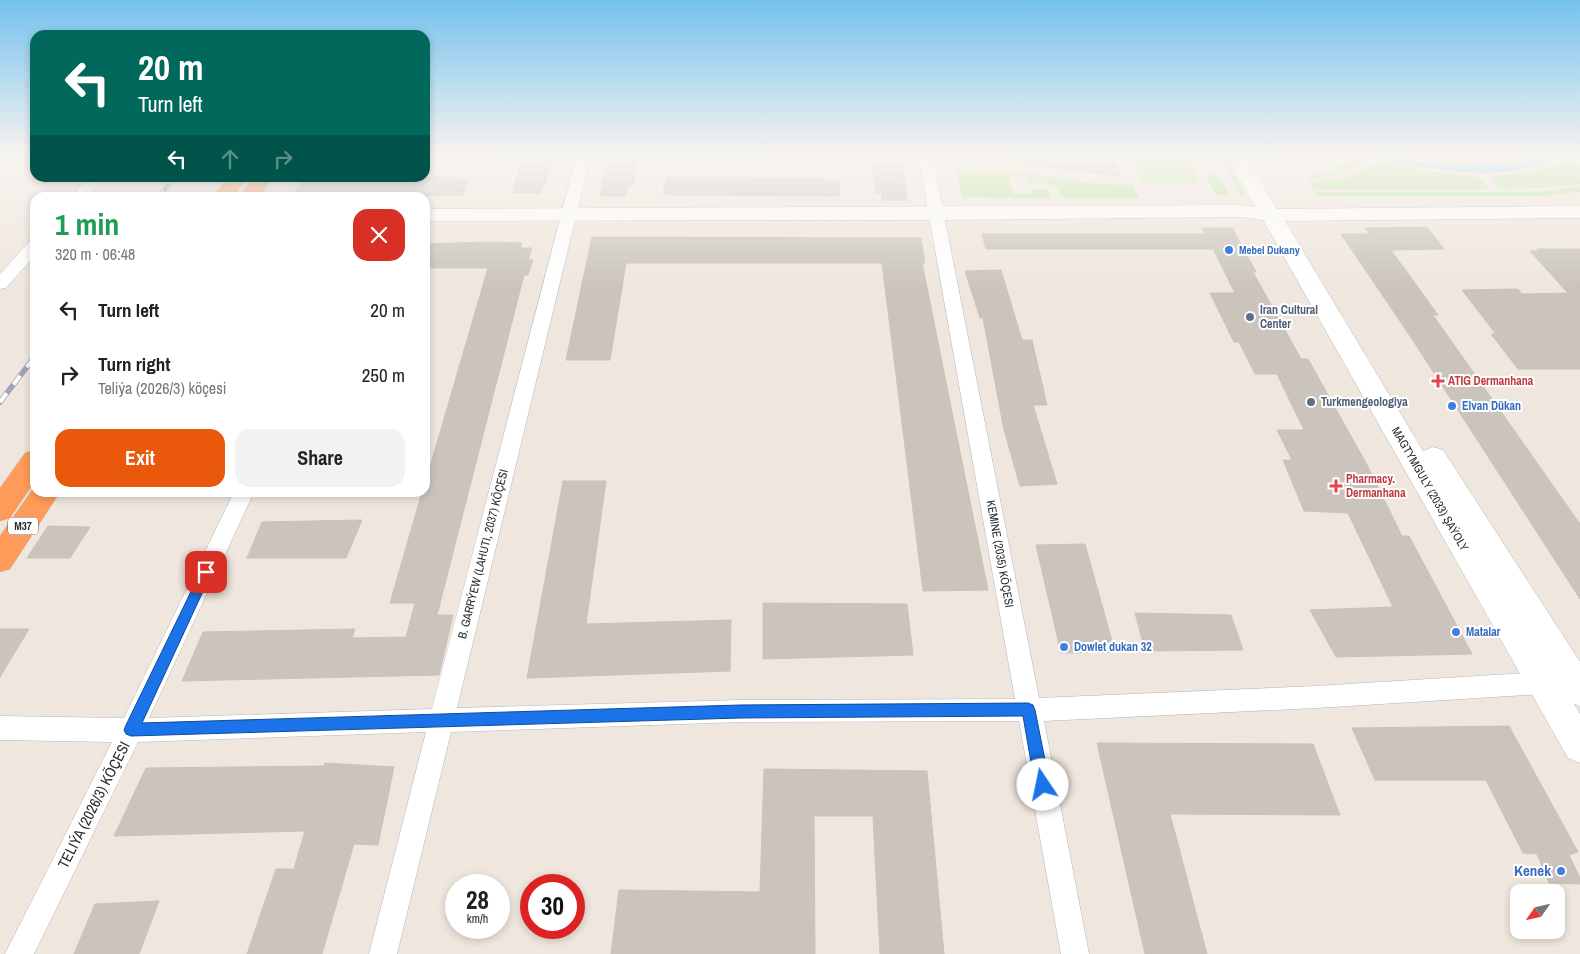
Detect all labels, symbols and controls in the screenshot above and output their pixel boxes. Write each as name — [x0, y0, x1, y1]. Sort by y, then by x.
text: 20 m — [138, 44, 203, 91]
icon: left — [55, 50, 120, 115]
text: Turn left — [138, 89, 203, 119]
icon: left — [163, 145, 191, 173]
icon: ahead — [216, 145, 244, 173]
icon: right — [269, 145, 297, 173]
text: 1 min — [55, 204, 119, 244]
button: close — [353, 209, 405, 261]
text: 320 m · 06:48 — [55, 243, 135, 265]
place label: Mebel Dukany — [1239, 243, 1300, 257]
marker: Mebel Dukany — [1223, 244, 1235, 256]
icon: left — [55, 296, 83, 324]
text: Turn left — [98, 297, 159, 323]
text: 20 m — [370, 297, 405, 323]
place label: Iran Cultural Center — [1260, 302, 1318, 332]
marker: Iran Cultural Center — [1244, 311, 1256, 323]
text: Turn right — [98, 351, 170, 377]
icon: right — [55, 361, 83, 389]
text: 250 m — [362, 362, 405, 388]
place label: ATIG Dermanhana — [1448, 373, 1534, 389]
marker: ATIG Dermanhana — [1432, 375, 1444, 387]
text: Teliýa (2026/3) köçesi — [98, 377, 226, 399]
place label: Turkmengeologiya — [1321, 394, 1408, 410]
marker: Turkmengeologiya — [1305, 396, 1317, 408]
place label: Elvan Dükan — [1462, 398, 1521, 414]
marker: Elvan Dükan — [1446, 400, 1458, 412]
street label: MAGTYMGULY (2033) ŞAÝOLY — [1388, 424, 1472, 554]
button: Exit — [55, 429, 225, 487]
button: Share — [235, 429, 405, 487]
street label: B. GARRÝEW (LAHUTI, 2037) KÖÇESI — [453, 467, 512, 640]
place label: Pharmacy. Dermanhana — [1346, 471, 1406, 501]
marker: Pharmacy. Dermanhana — [1330, 480, 1342, 492]
street label: KEMINE (2035) KÖÇESI — [983, 499, 1018, 609]
road number: M37 — [8, 518, 38, 534]
pin — [185, 551, 227, 593]
icon: arrive — [192, 558, 220, 586]
place label: Matalar — [1466, 624, 1501, 640]
marker: Matalar — [1450, 626, 1462, 638]
place label: Dowlet dukan 32 — [1074, 639, 1152, 655]
marker: Dowlet dukan 32 — [1058, 641, 1070, 653]
street label: TELIÝA (2026/3) KÖÇESI — [52, 738, 135, 872]
position arrow — [1016, 758, 1068, 810]
place label: Kenek — [1514, 860, 1551, 881]
marker: Kenek — [1555, 865, 1567, 877]
speed limit sign: 30 — [520, 874, 585, 939]
text: 28 — [466, 883, 489, 917]
north arrow — [1510, 884, 1565, 939]
map controls — [1510, 884, 1565, 939]
text: km/h — [467, 911, 488, 927]

